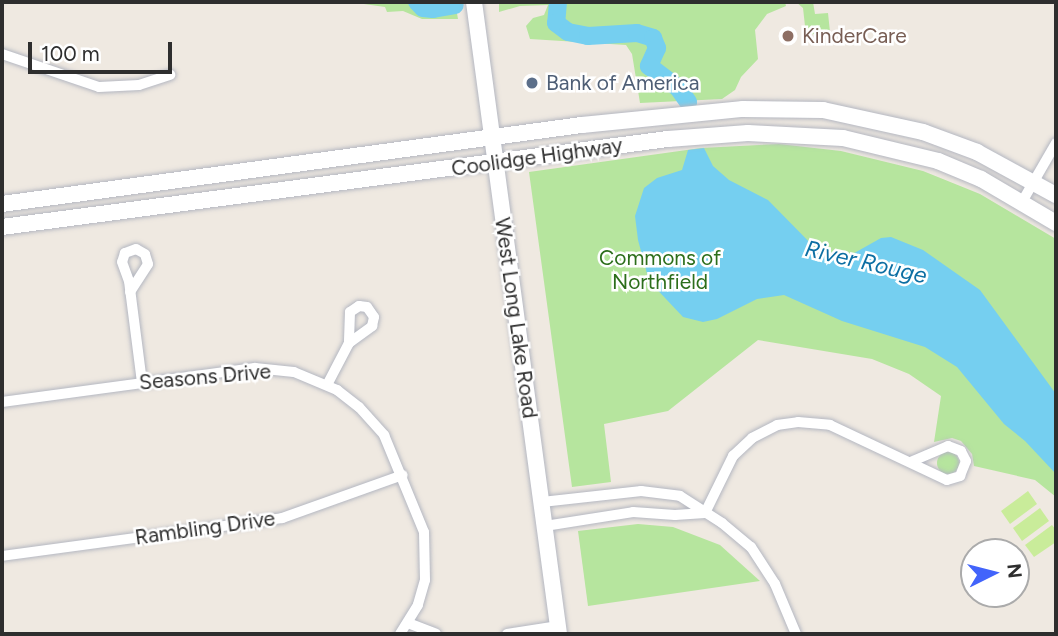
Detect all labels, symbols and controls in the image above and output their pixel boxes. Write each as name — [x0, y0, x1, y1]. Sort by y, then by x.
place label: KinderCare — [802, 23, 907, 49]
scale bar — [32, 28, 175, 72]
marker: KinderCare — [780, 28, 796, 44]
text: 100 m — [41, 41, 100, 66]
place label: Bank of America — [546, 70, 699, 96]
marker: Bank of America — [524, 75, 540, 91]
street label: Coolidge Highway — [450, 133, 624, 181]
street label: West Long Lake Road — [489, 216, 543, 420]
water label: River Rouge — [802, 235, 930, 289]
park label: Commons of Northfield — [599, 245, 721, 295]
street label: Seasons Drive — [138, 359, 272, 395]
street label: Rambling Drive — [133, 506, 277, 550]
north arrow — [960, 538, 1030, 608]
text: N — [1002, 562, 1027, 579]

